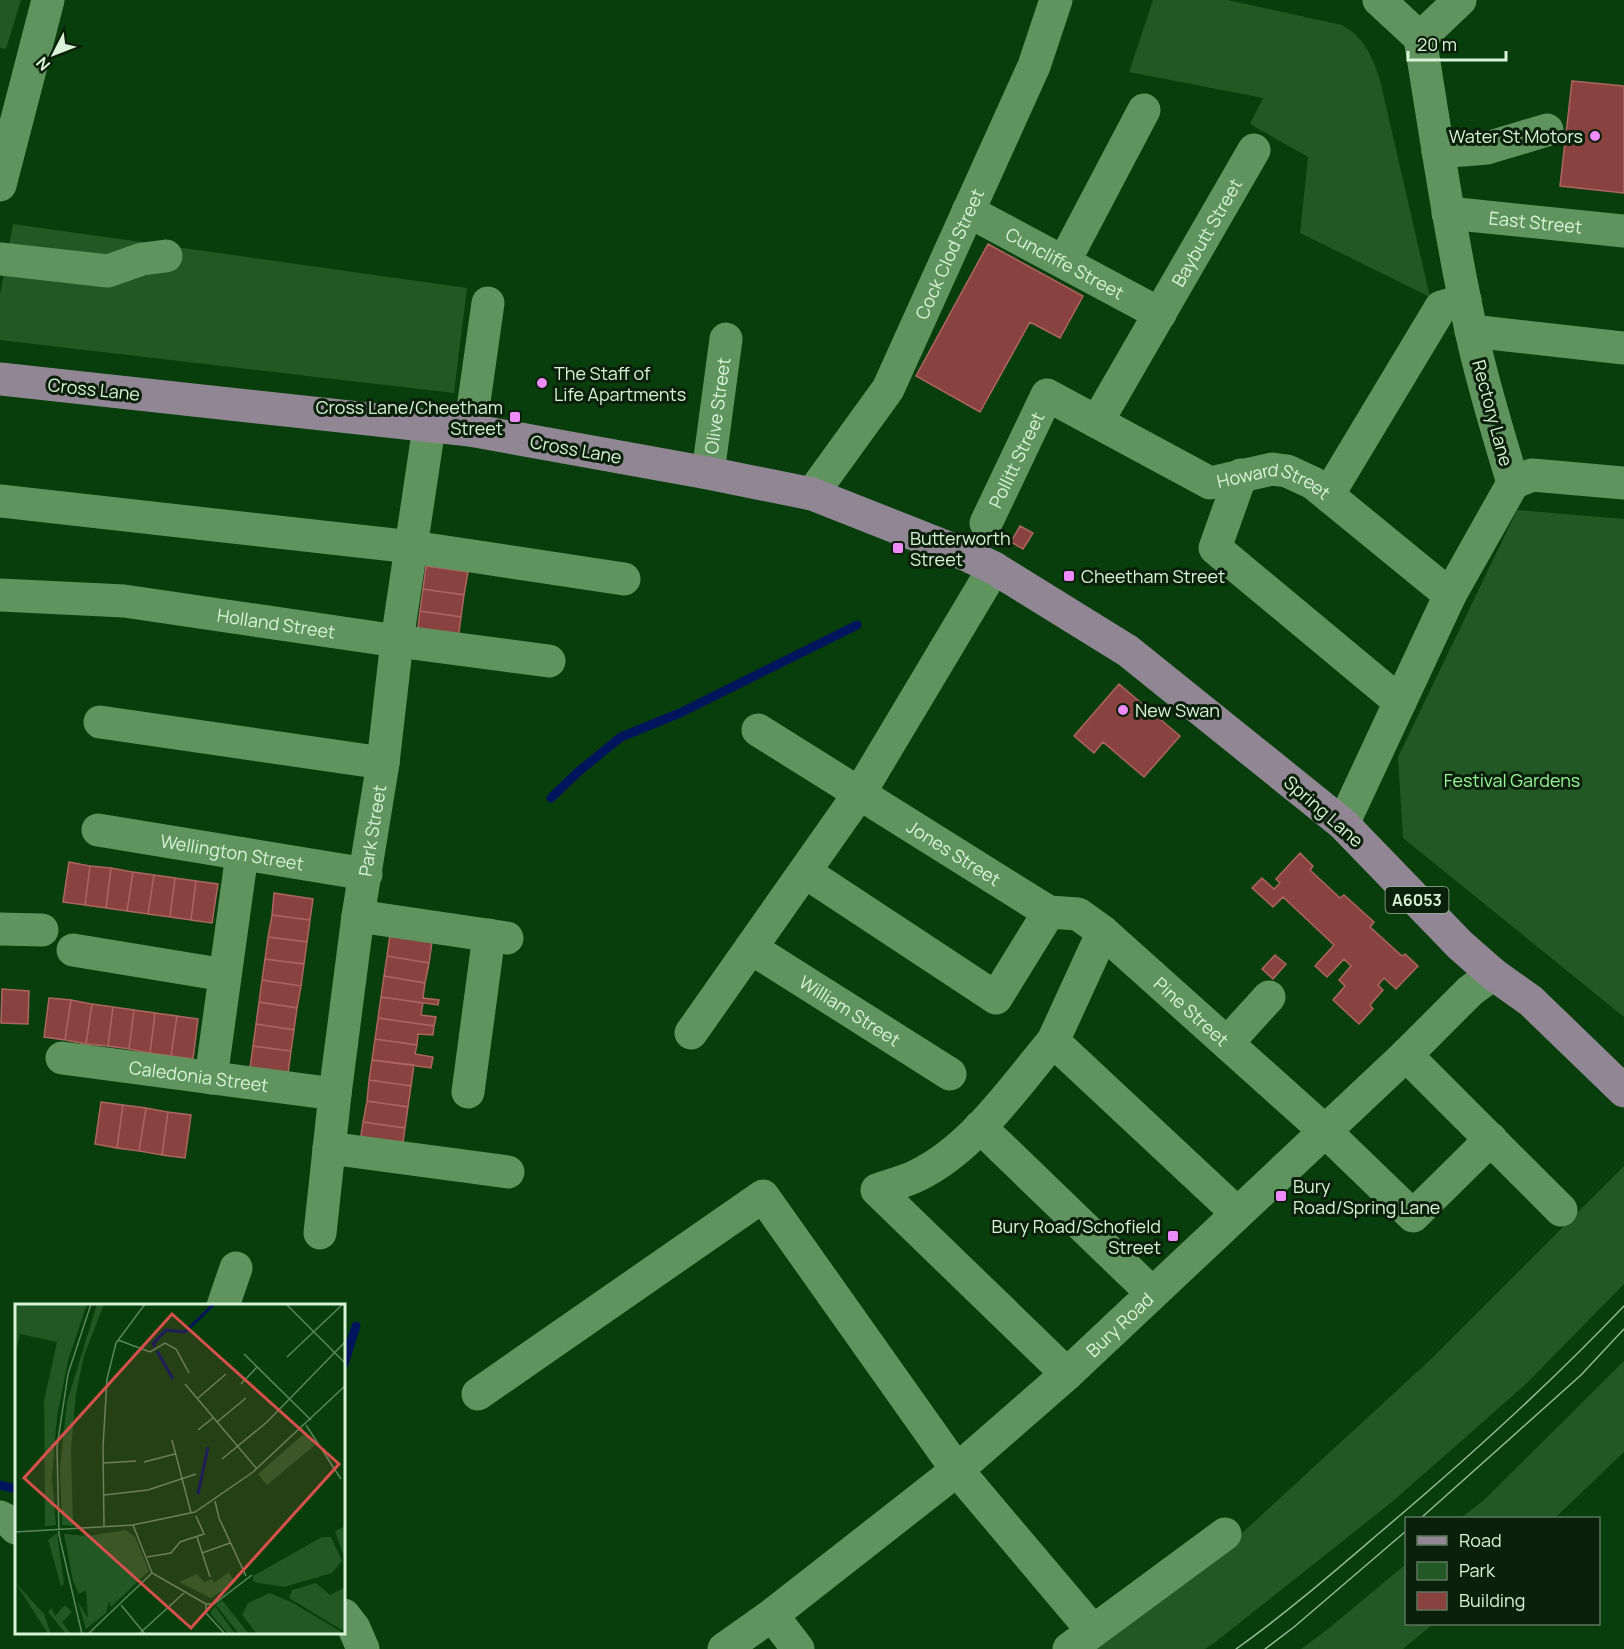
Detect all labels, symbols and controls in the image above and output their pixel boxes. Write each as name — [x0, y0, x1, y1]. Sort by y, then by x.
north arrow — [24, 24, 84, 84]
scale bar — [1408, 24, 1506, 62]
text: 20 m — [1417, 32, 1457, 56]
text: N — [31, 52, 55, 76]
place label: Water St Motors — [1449, 124, 1583, 148]
marker: Water St Motors — [1588, 129, 1602, 143]
street label: Baybutt Street — [1166, 174, 1247, 291]
street label: Cock Clod Street — [909, 185, 989, 323]
street label: East Street — [1488, 205, 1583, 239]
street label: Cuncliffe Street — [1002, 221, 1128, 305]
street label: Olive Street — [699, 356, 735, 455]
street label: Rectory Lane — [1467, 357, 1519, 469]
place label: The Staff of Life Apartments — [554, 361, 686, 406]
street label: Cross Lane — [47, 372, 141, 406]
marker: The Staff of Life Apartments — [535, 376, 549, 390]
place label: Cross Lane/Cheetham Street — [316, 395, 503, 440]
street label: Pollitt Street — [983, 408, 1049, 512]
marker: Cross Lane/Cheetham Street — [508, 410, 522, 424]
street label: Cross Lane — [528, 429, 624, 469]
street label: Howard Street — [1214, 457, 1336, 505]
place label: Butterworth Street — [910, 526, 1011, 571]
marker: Butterworth Street — [891, 541, 905, 555]
place label: Cheetham Street — [1081, 564, 1225, 588]
marker: Cheetham Street — [1062, 569, 1076, 583]
street label: Holland Street — [216, 603, 337, 644]
place label: New Swan — [1135, 698, 1220, 722]
marker: New Swan — [1116, 703, 1130, 717]
park label: Festival Gardens — [1444, 768, 1580, 792]
street label: Spring Lane — [1279, 770, 1369, 852]
street label: Park Street — [353, 783, 391, 878]
street label: Jones Street — [902, 814, 1005, 891]
street label: Wellington Street — [159, 828, 306, 876]
road number: A6053 — [1386, 887, 1448, 913]
street label: William Street — [795, 970, 905, 1052]
street label: Pine Street — [1149, 971, 1234, 1051]
street label: Caledonia Street — [128, 1055, 270, 1097]
place label: Bury Road/Spring Lane — [1293, 1174, 1440, 1219]
marker: Bury Road/Spring Lane — [1274, 1189, 1288, 1203]
place label: Bury Road/Schofield Street — [992, 1214, 1161, 1259]
marker: Bury Road/Schofield Street — [1166, 1229, 1180, 1243]
street label: Bury Road — [1081, 1287, 1158, 1362]
inset map — [15, 1304, 345, 1634]
legend — [1405, 1517, 1600, 1625]
text: Road — [1459, 1528, 1502, 1552]
text: Park — [1459, 1558, 1496, 1582]
text: Building — [1459, 1588, 1525, 1612]

